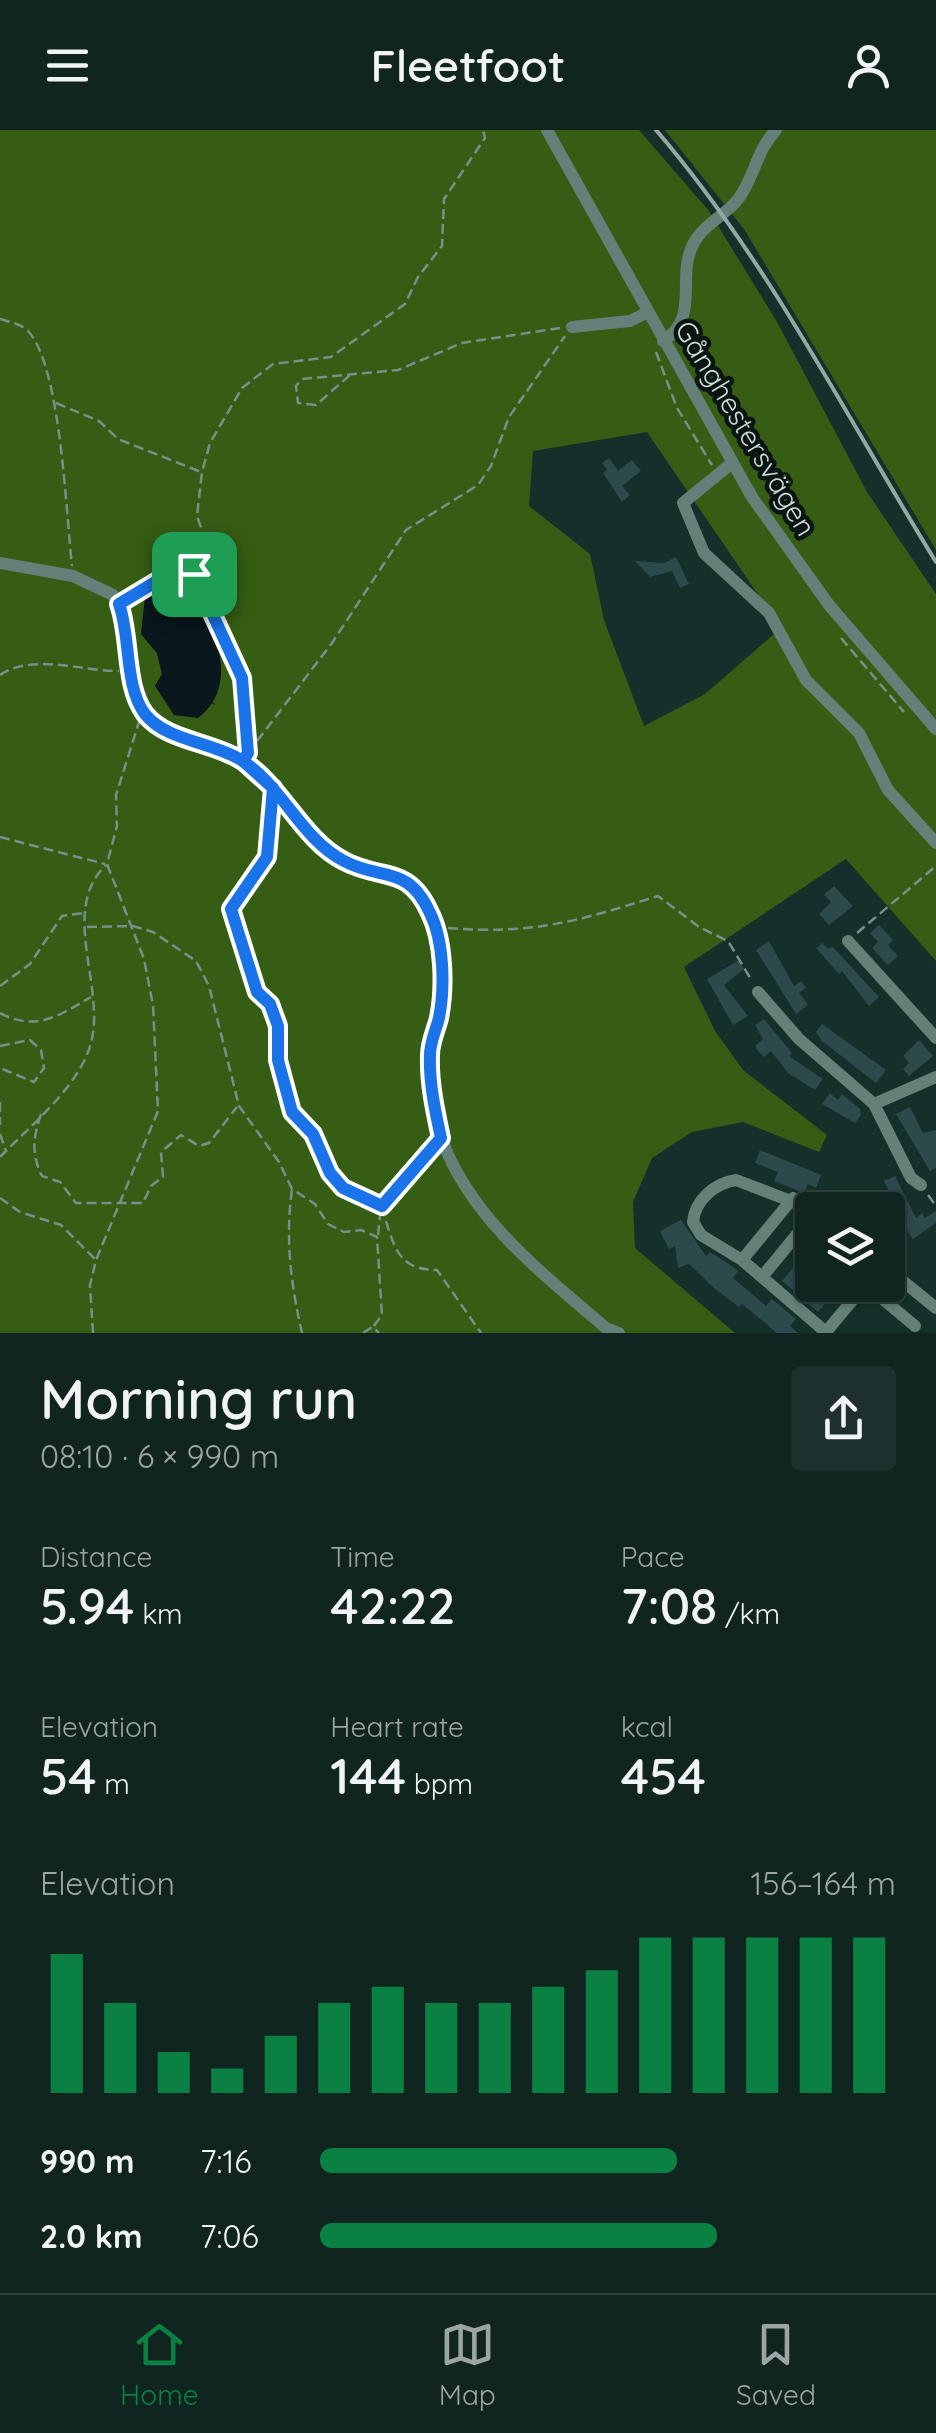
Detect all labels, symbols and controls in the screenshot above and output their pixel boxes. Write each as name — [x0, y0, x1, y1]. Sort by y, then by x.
text: Fleetfoot — [370, 37, 566, 93]
icon: menu — [40, 38, 95, 93]
icon: person — [841, 38, 896, 93]
street label: Gånghestersvägen — [668, 314, 824, 542]
pin — [152, 532, 237, 617]
icon: arrive — [167, 547, 222, 602]
map controls — [795, 1192, 905, 1302]
button: layers — [795, 1192, 905, 1302]
text: Morning run — [40, 1364, 357, 1433]
button: share — [791, 1366, 896, 1471]
text: 08:10 · 6 × 990 m — [40, 1436, 279, 1476]
text: Distance — [40, 1539, 152, 1574]
text: Time — [330, 1539, 395, 1574]
text: Pace — [621, 1539, 685, 1574]
text: 5.94 — [40, 1574, 135, 1637]
text: 42:22 — [330, 1574, 456, 1637]
text: 7:08 — [621, 1574, 717, 1637]
text: km — [135, 1596, 183, 1631]
text: /km — [717, 1596, 780, 1631]
text: Elevation — [40, 1709, 158, 1744]
text: Heart rate — [330, 1709, 464, 1744]
text: kcal — [621, 1709, 673, 1744]
text: 54 — [40, 1744, 97, 1807]
text: 144 — [330, 1744, 406, 1807]
text: 454 — [621, 1744, 706, 1807]
text: m — [97, 1766, 130, 1801]
text: bpm — [406, 1766, 473, 1801]
text: Elevation — [40, 1863, 175, 1903]
text: 156–164 m — [750, 1863, 896, 1903]
text: 990 m — [40, 2141, 134, 2181]
text: 7:16 — [200, 2141, 251, 2181]
text: 2.0 km — [40, 2216, 143, 2256]
text: 7:06 — [200, 2216, 259, 2256]
tab: Home — [120, 2317, 199, 2412]
tab: Map — [439, 2317, 496, 2412]
tab: Saved — [736, 2317, 816, 2412]

